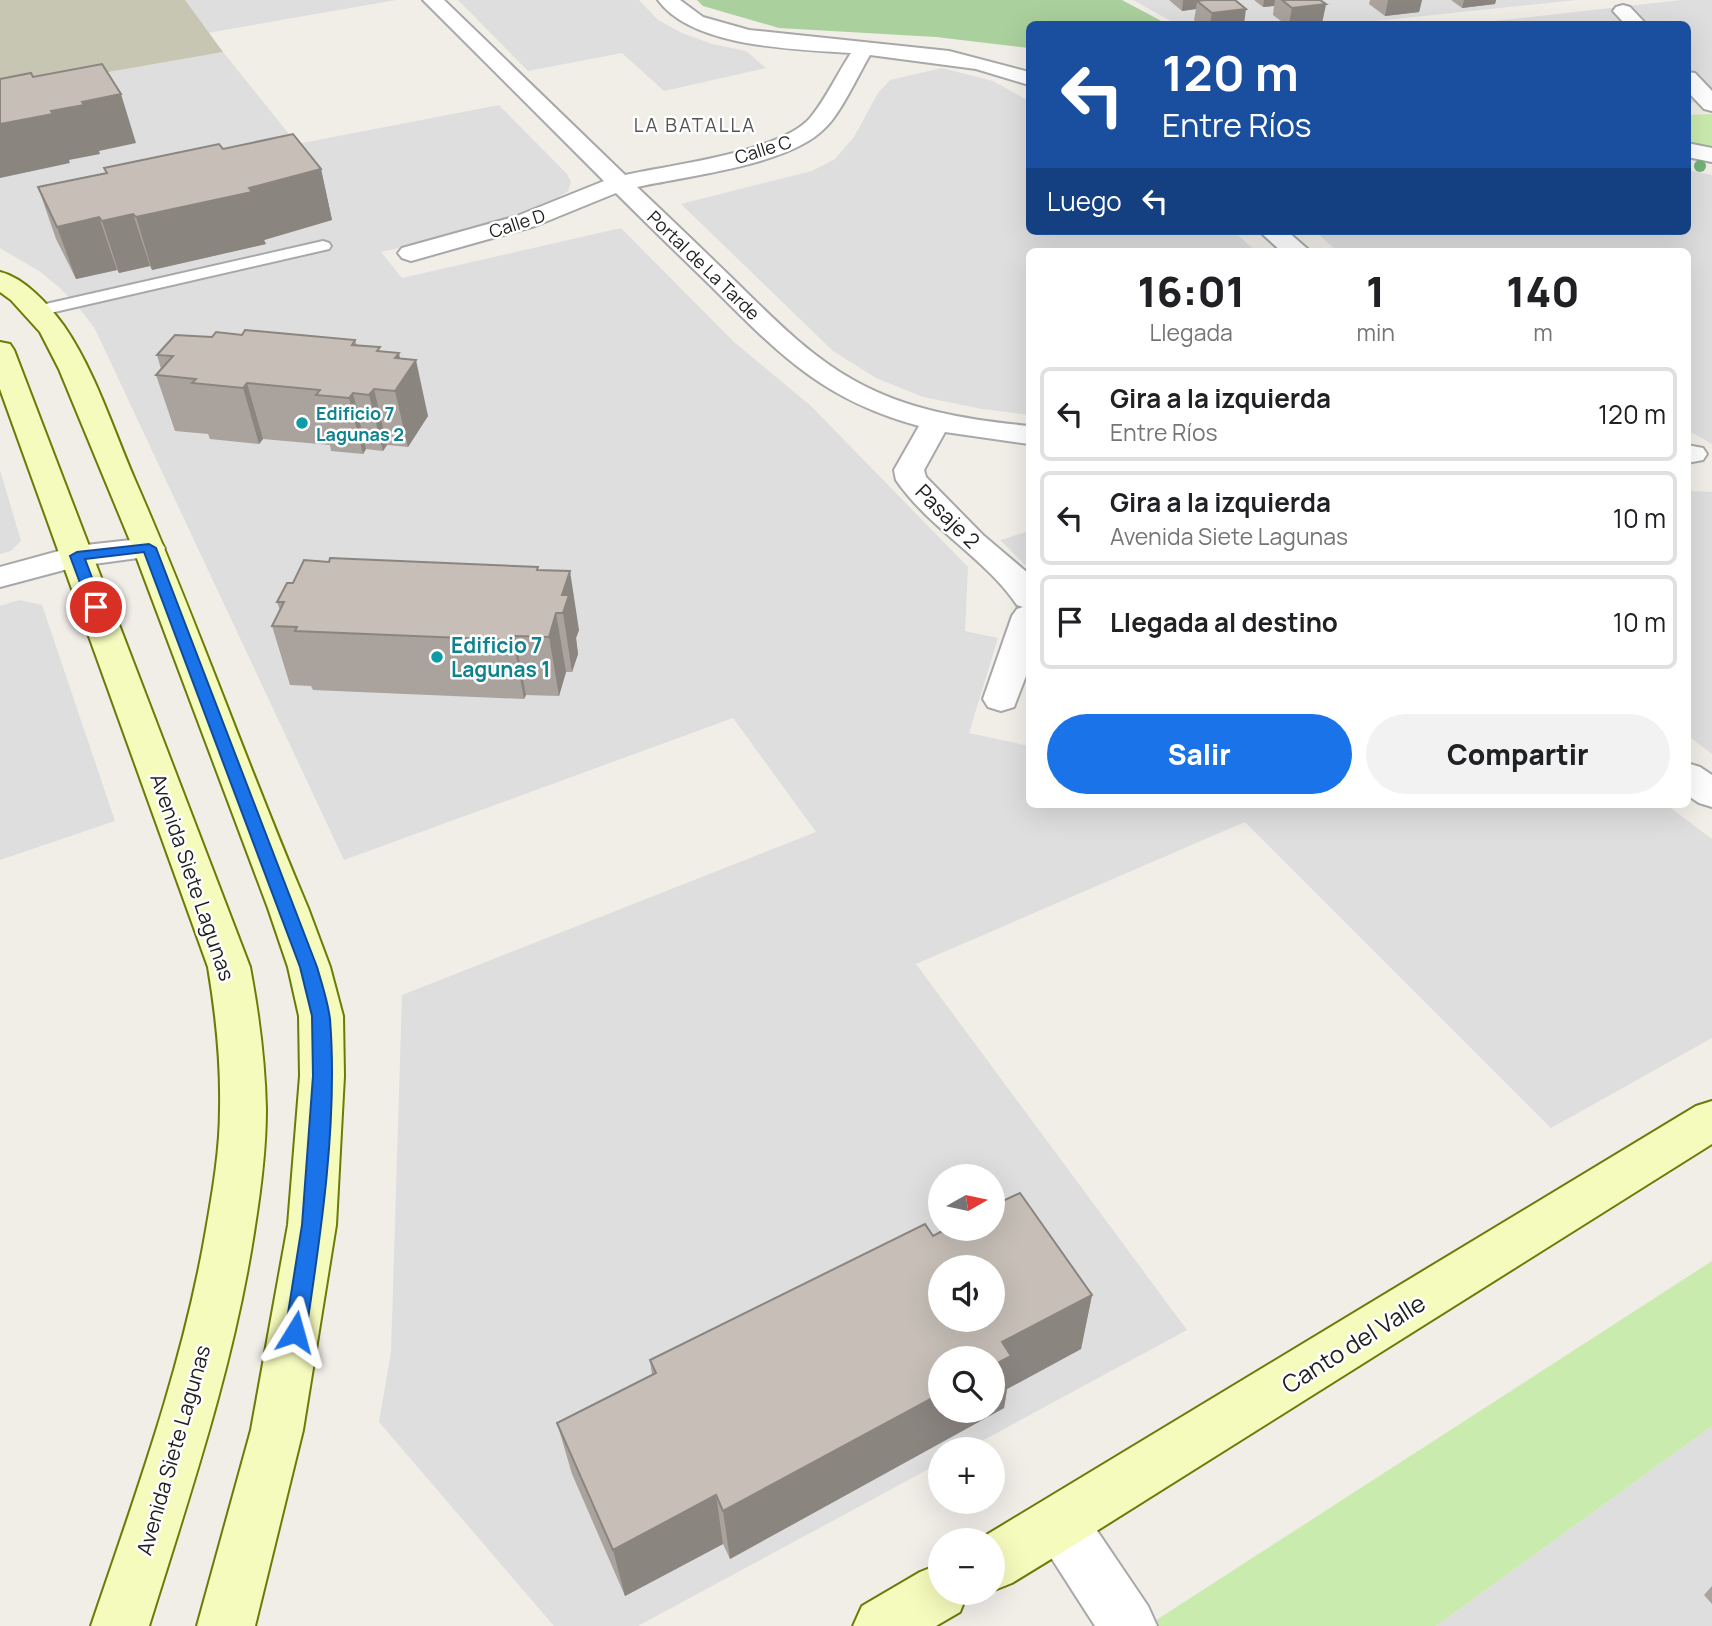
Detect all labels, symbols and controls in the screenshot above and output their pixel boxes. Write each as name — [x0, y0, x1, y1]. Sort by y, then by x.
text: 120 m — [1162, 39, 1299, 106]
icon: left — [1047, 49, 1138, 140]
text: Entre Ríos — [1162, 103, 1312, 147]
district label: LA BATALLA — [634, 112, 756, 138]
street label: Calle C — [732, 129, 794, 169]
icon: left — [1136, 182, 1174, 220]
text: Luego — [1047, 183, 1122, 219]
street label: Calle D — [486, 203, 548, 243]
street label: Portal de La Tarde — [643, 205, 765, 325]
text: 16:01 — [1137, 262, 1245, 320]
text: 1 — [1366, 262, 1385, 320]
text: 140 — [1506, 262, 1580, 320]
text: Llegada — [1150, 316, 1233, 348]
text: min — [1356, 316, 1395, 348]
text: m — [1533, 316, 1553, 348]
text: Gira a la izquierda — [1110, 380, 1331, 416]
icon: left — [1051, 395, 1089, 433]
text: 120 m — [1598, 396, 1666, 432]
place label: Edificio 7 Lagunas 2 — [316, 401, 404, 446]
marker: Edificio 7 Lagunas 2 — [294, 415, 310, 431]
text: Entre Ríos — [1110, 416, 1218, 448]
street label: Pasaje 2 — [910, 478, 986, 554]
text: Gira a la izquierda — [1110, 484, 1331, 520]
icon: left — [1051, 499, 1089, 537]
text: 10 m — [1613, 500, 1666, 536]
text: Avenida Siete Lagunas — [1110, 520, 1348, 552]
pin — [66, 577, 126, 637]
icon: arrive — [77, 588, 115, 626]
icon: arrive — [1051, 603, 1089, 641]
text: Llegada al destino — [1110, 604, 1338, 640]
text: 10 m — [1613, 604, 1666, 640]
place label: Edificio 7 Lagunas 1 — [451, 631, 550, 683]
marker: Edificio 7 Lagunas 1 — [429, 649, 445, 665]
button: Salir — [1047, 714, 1352, 794]
button: Compartir — [1366, 714, 1670, 794]
street label: Avenida Siete Lagunas — [144, 770, 242, 984]
north arrow — [928, 1164, 1004, 1241]
map controls — [928, 1164, 1005, 1605]
button: sound — [928, 1255, 1005, 1332]
street label: Canto del Valle — [1275, 1286, 1431, 1400]
position arrow — [258, 1295, 332, 1369]
street label: Avenida Siete Lagunas — [130, 1342, 216, 1558]
button: search — [928, 1346, 1005, 1423]
button: + — [928, 1437, 1005, 1514]
button: − — [928, 1528, 1005, 1605]

